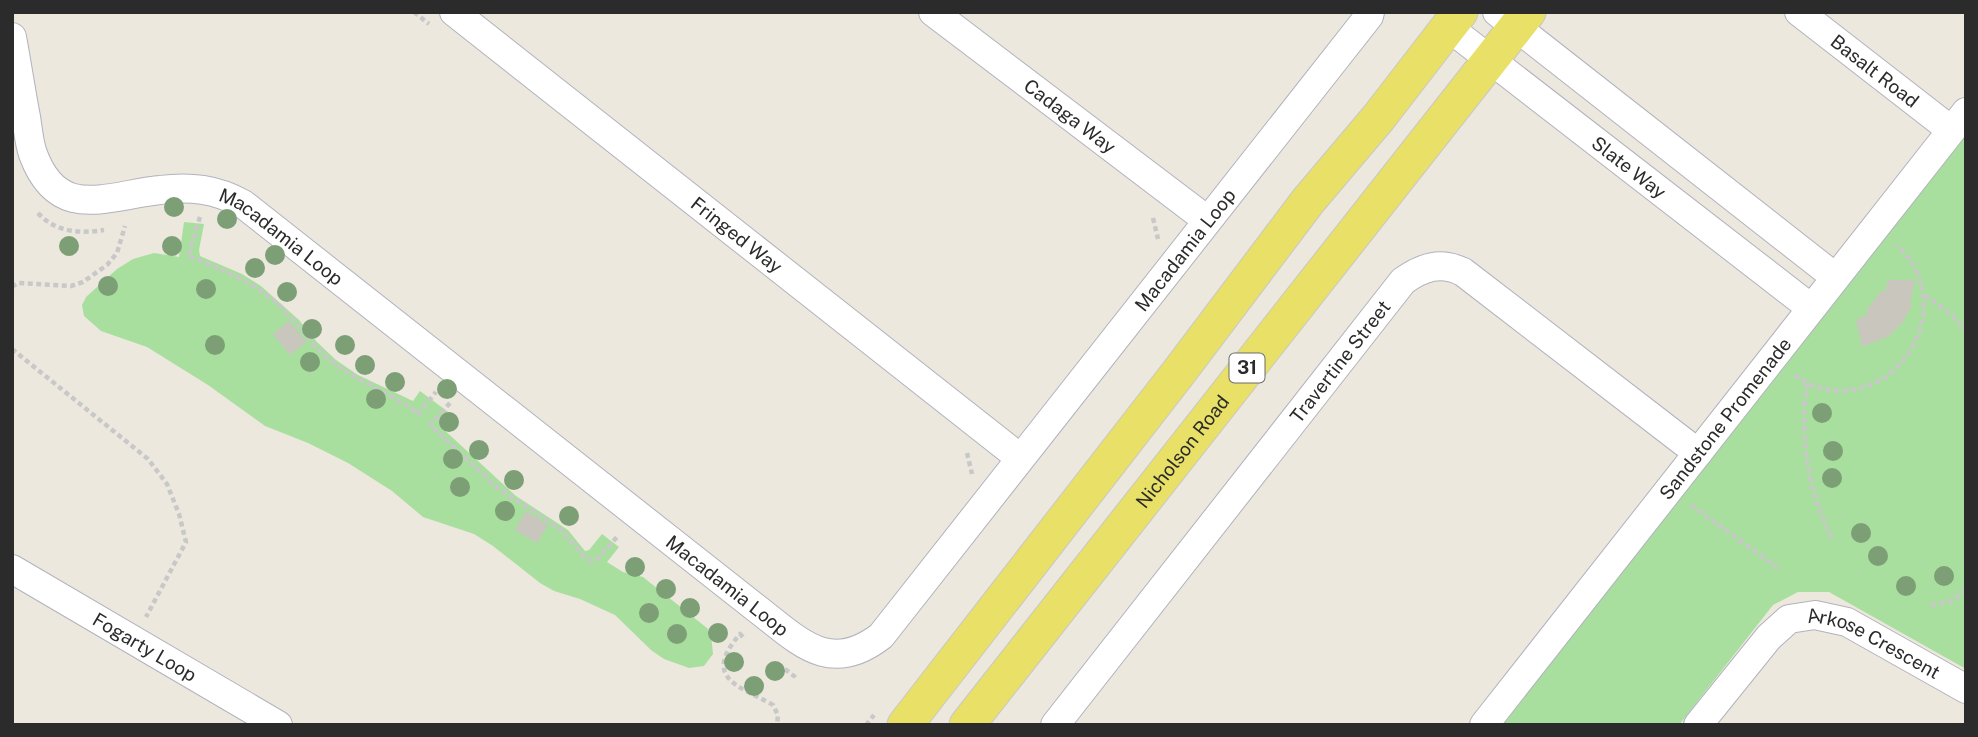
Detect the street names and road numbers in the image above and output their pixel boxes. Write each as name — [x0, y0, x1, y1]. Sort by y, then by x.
street label: Basalt Road — [1826, 30, 1923, 112]
street label: Cadaga Way — [1020, 74, 1120, 158]
street label: Slate Way — [1587, 131, 1671, 203]
street label: Macadamia Loop — [216, 183, 348, 290]
street label: Macadamia Loop — [1130, 184, 1240, 315]
street label: Fringed Way — [687, 192, 787, 277]
street label: Travertine Street — [1285, 296, 1395, 427]
street label: Sandstone Promenade — [1655, 333, 1795, 504]
road number: 31 — [1230, 354, 1264, 382]
street label: Nicholson Road — [1131, 391, 1233, 512]
street label: Macadamia Loop — [662, 531, 793, 641]
street label: Arkose Crescent — [1805, 603, 1944, 683]
street label: Fogarty Loop — [89, 608, 201, 686]

